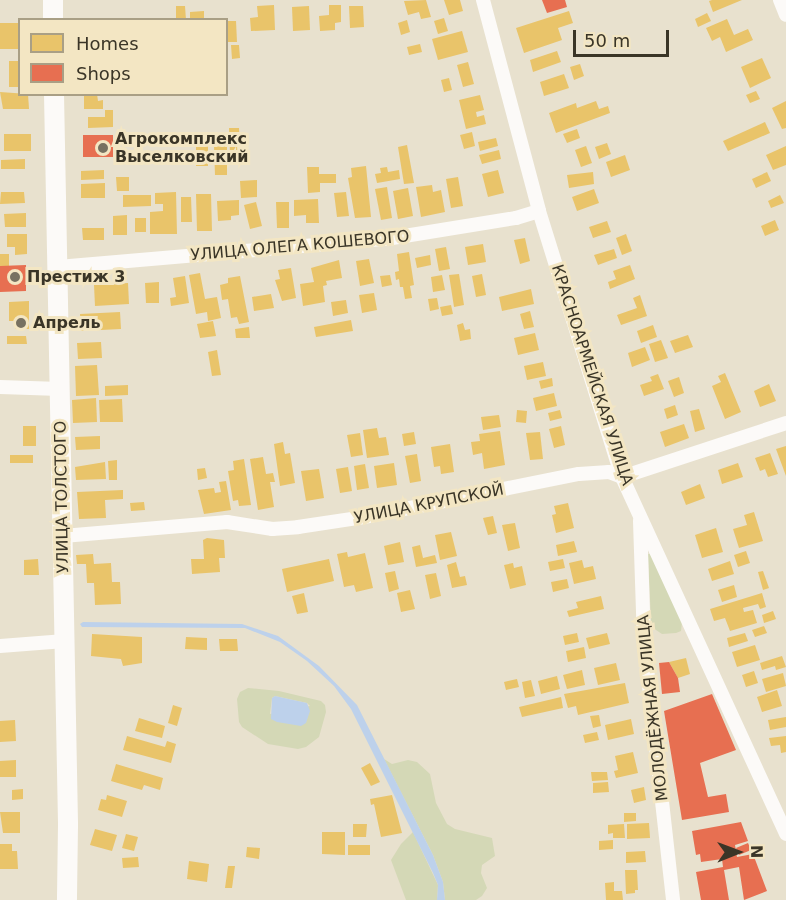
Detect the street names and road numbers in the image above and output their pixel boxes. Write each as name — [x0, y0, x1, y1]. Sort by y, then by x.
street label: УЛИЦА ОЛЕГА КОШЕВОГО — [190, 227, 410, 265]
street label: КРАСНОАРМЕЙСКАЯ УЛИЦА — [547, 262, 637, 488]
street label: УЛИЦА ТОЛСТОГО — [51, 421, 73, 573]
street label: УЛИЦА КРУПСКОЙ — [353, 480, 505, 528]
street label: МОЛОДЁЖНАЯ УЛИЦА — [634, 614, 672, 802]

